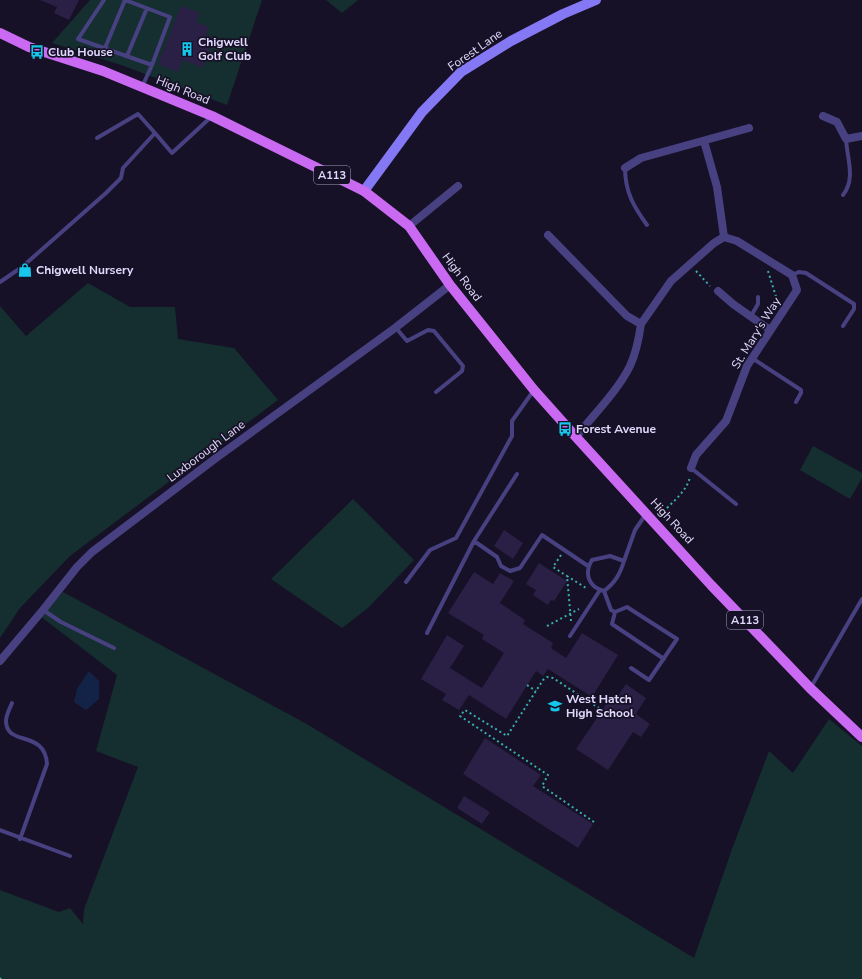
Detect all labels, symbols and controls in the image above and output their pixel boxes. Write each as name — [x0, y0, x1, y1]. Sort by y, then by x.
street label: Forest Lane — [445, 25, 505, 75]
place label: Chigwell Golf Club — [198, 34, 251, 64]
building icon: Chigwell Golf Club — [179, 41, 195, 57]
bus stop icon: Club House — [29, 44, 45, 60]
place label: Club House — [48, 44, 113, 60]
street label: High Road — [154, 72, 212, 108]
road number: A113 — [314, 166, 350, 184]
street label: High Road — [439, 250, 485, 304]
shop icon: Chigwell Nursery — [17, 262, 33, 278]
place label: Chigwell Nursery — [36, 262, 134, 278]
street label: St. Mary's Way — [728, 294, 785, 372]
street label: Luxborough Lane — [164, 416, 248, 486]
bus stop icon: Forest Avenue — [557, 421, 573, 437]
place label: Forest Avenue — [576, 421, 656, 437]
street label: High Road — [647, 495, 697, 547]
road number: A113 — [727, 611, 763, 629]
place label: West Hatch High School — [566, 691, 634, 721]
school or university icon: West Hatch High School — [547, 698, 563, 714]

